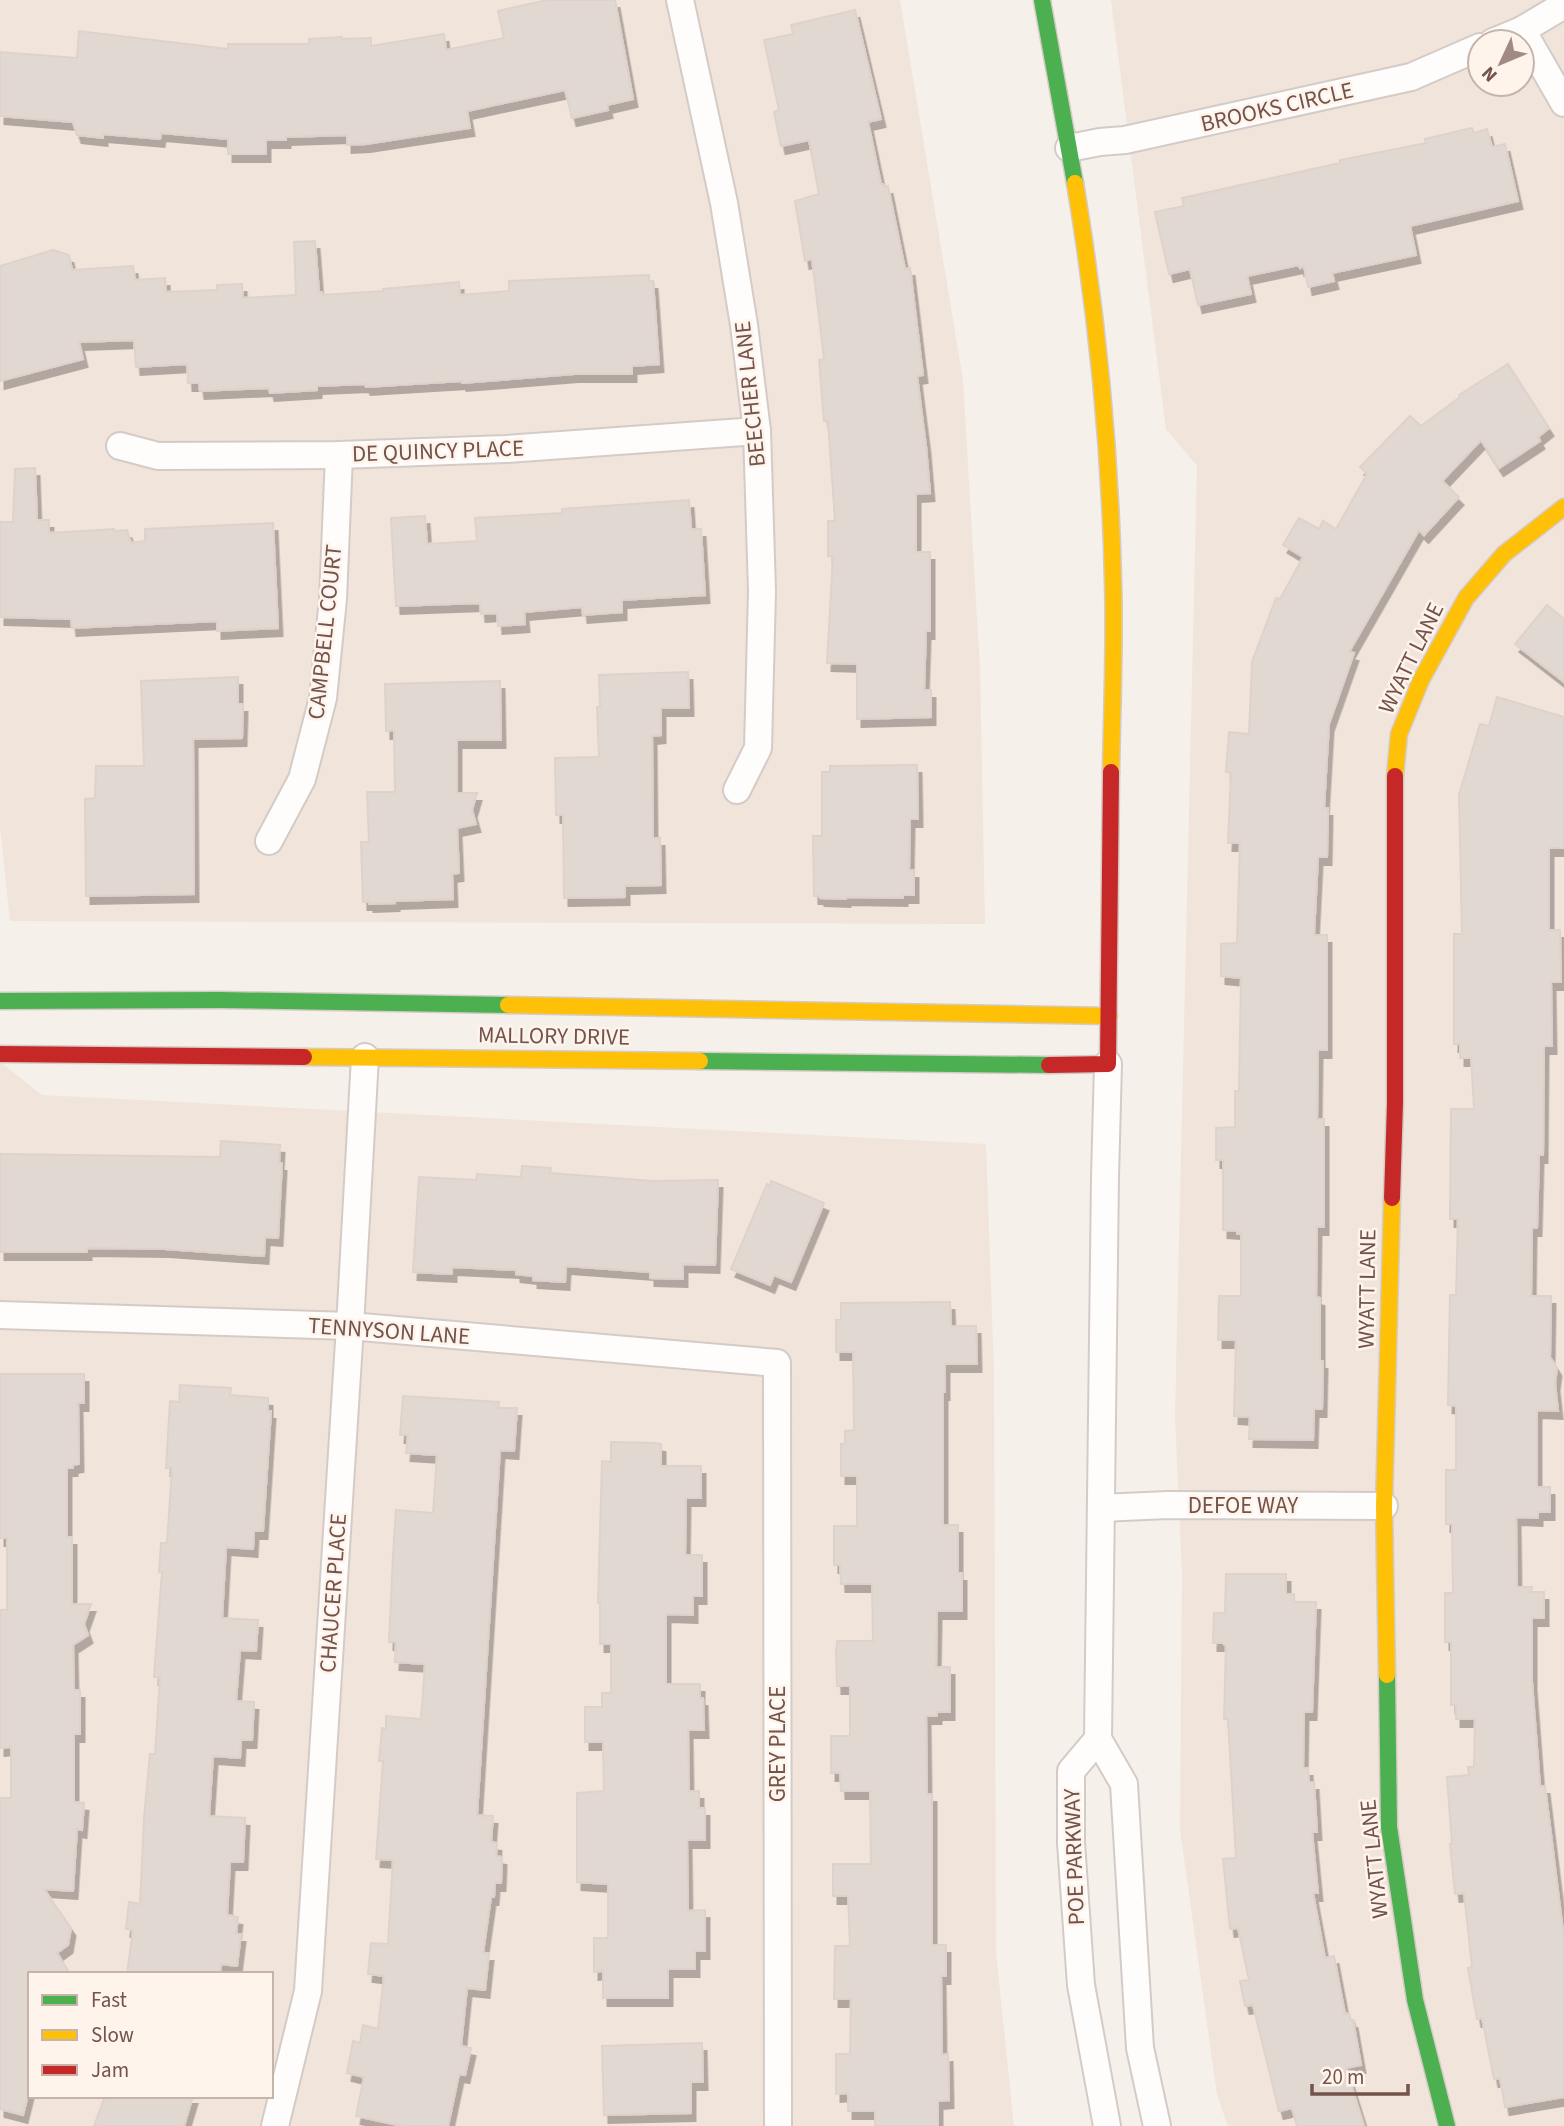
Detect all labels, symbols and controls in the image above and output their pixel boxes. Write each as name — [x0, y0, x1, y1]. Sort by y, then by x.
north arrow — [1466, 28, 1536, 98]
text: N — [1476, 60, 1504, 88]
street label: BROOKS CIRCLE — [1197, 73, 1357, 141]
street label: BEECHER LANE — [726, 319, 774, 469]
street label: DE QUINCY PLACE — [351, 432, 525, 470]
street label: CAMPBELL COURT — [299, 543, 351, 721]
street label: WYATT LANE — [1370, 597, 1452, 719]
street label: MALLORY DRIVE — [478, 1018, 630, 1054]
street label: WYATT LANE — [1349, 1229, 1385, 1349]
street label: TENNYSON LANE — [307, 1309, 471, 1353]
street label: DEFOE WAY — [1188, 1489, 1298, 1522]
street label: CHAUCER PLACE — [311, 1512, 355, 1674]
street label: GREY PLACE — [761, 1686, 794, 1802]
street label: POE PARKWAY — [1055, 1788, 1093, 1926]
street label: WYATT LANE — [1351, 1798, 1397, 1920]
legend — [28, 1972, 273, 2098]
text: Fast — [91, 1985, 127, 2015]
text: Slow — [91, 2020, 134, 2050]
scale bar — [1312, 2052, 1408, 2096]
text: Jam — [91, 2055, 129, 2085]
text: 20 m — [1322, 2062, 1364, 2092]

